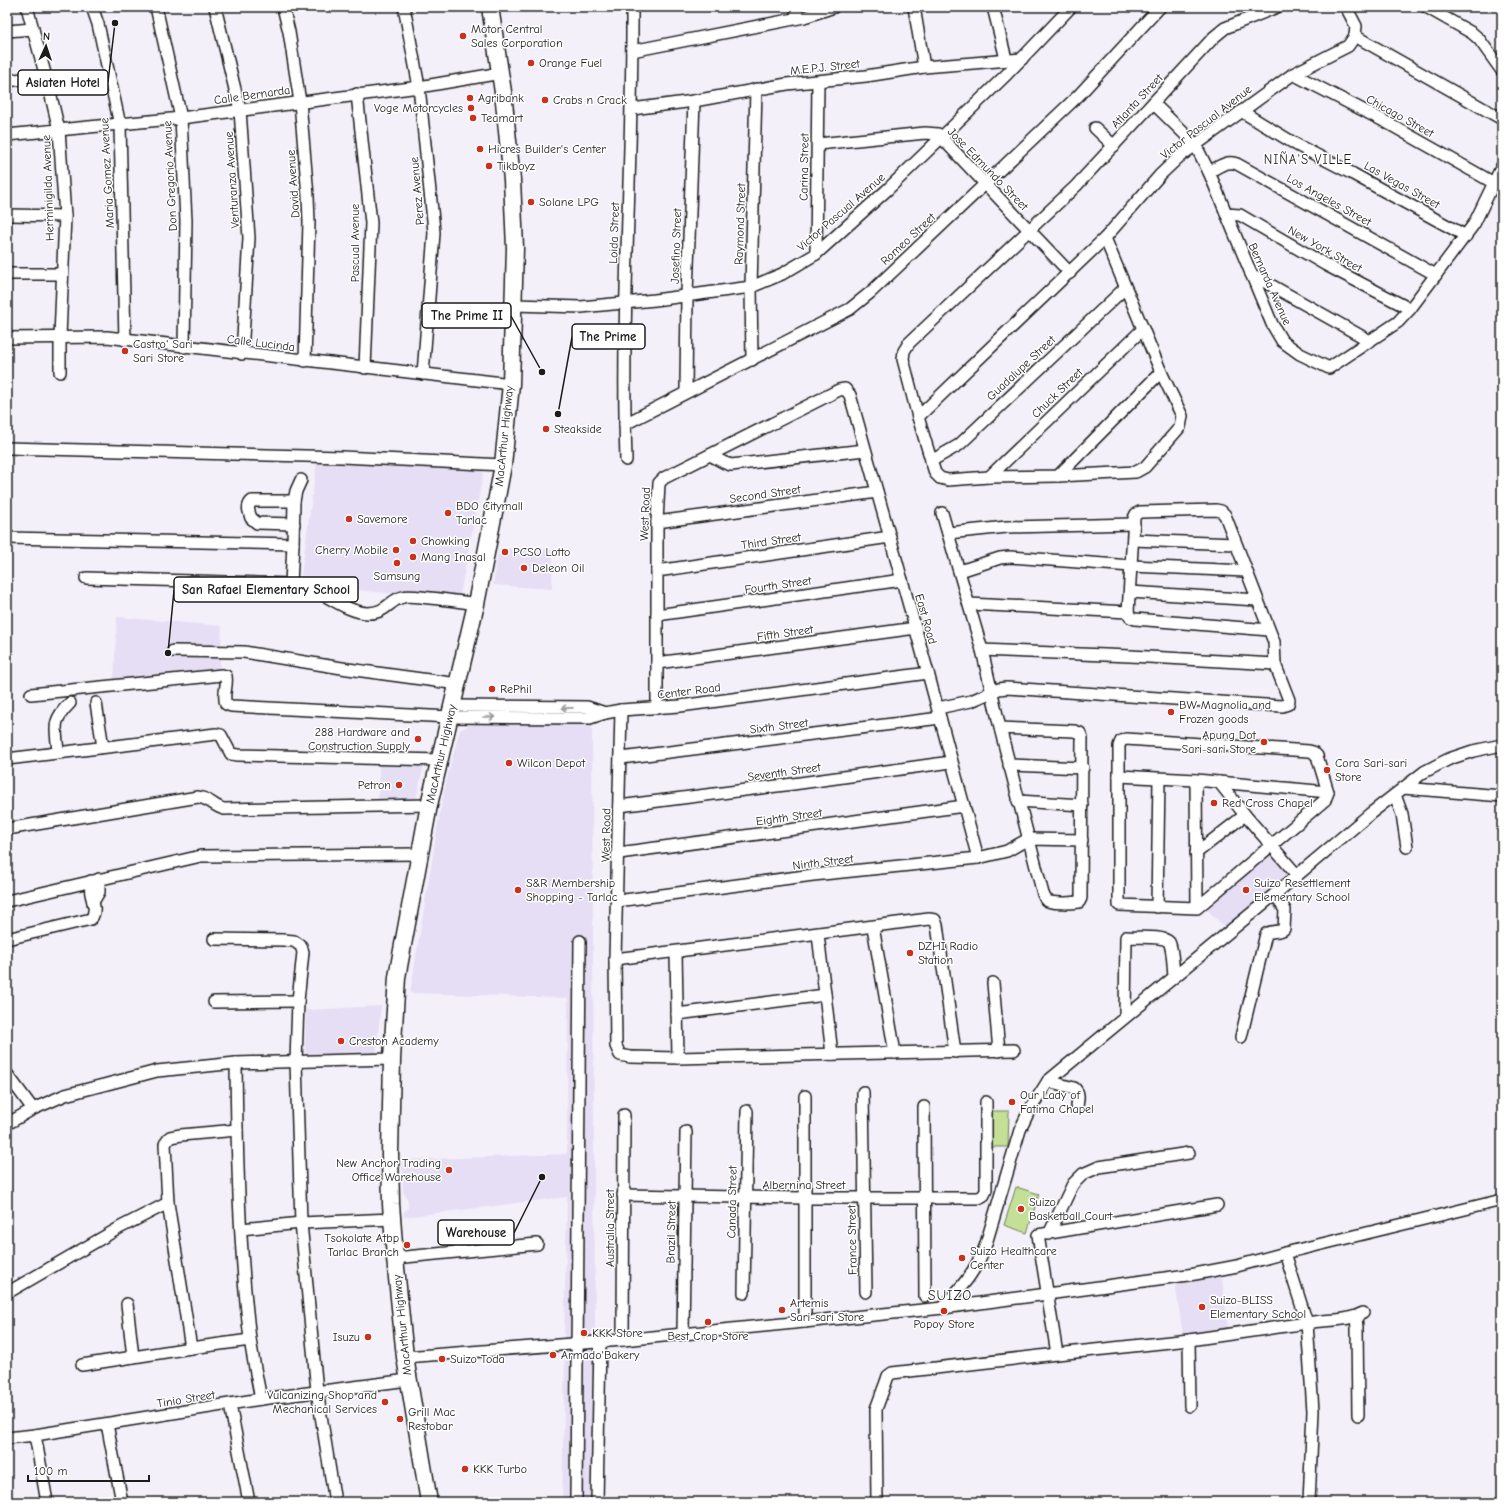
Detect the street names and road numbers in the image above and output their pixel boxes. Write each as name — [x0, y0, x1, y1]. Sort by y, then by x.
street label: M.E.P.J. Street — [789, 56, 861, 78]
street label: Atlanta Street — [1108, 71, 1166, 131]
street label: Victor Pascual Avenue — [1158, 82, 1254, 162]
street label: Calle Bernarda — [213, 83, 291, 107]
street label: Chicago Street — [1364, 92, 1437, 141]
street label: Maria Gomez Avenue — [97, 117, 117, 229]
street label: Don Gregorio Avenue — [160, 120, 180, 232]
street label: Jose Edmundo Street — [945, 125, 1032, 214]
street label: Venturanza Avenue — [222, 131, 242, 229]
street label: Carina Street — [796, 132, 812, 201]
street label: Herminigilda Avenue — [39, 135, 57, 241]
street label: David Avenue — [284, 149, 302, 219]
street label: Perez Avenue — [407, 156, 427, 226]
street label: Las Vegas Street — [1362, 158, 1443, 212]
street label: Victor Pascual Avenue — [794, 170, 888, 254]
street label: Los Angeles Street — [1284, 171, 1374, 229]
street label: Raymond Street — [732, 182, 748, 265]
street label: Loida Street — [606, 201, 622, 264]
street label: Pascual Avenue — [348, 204, 362, 282]
street label: Josefino Street — [668, 207, 684, 284]
street label: Romeo Street — [878, 210, 939, 268]
street label: New York Street — [1286, 223, 1365, 275]
street label: Bernarda Avenue — [1246, 241, 1294, 327]
street label: Calle Lucinda — [226, 332, 296, 354]
street label: Guadalupe Street — [984, 332, 1059, 403]
street label: Chuck Street — [1029, 365, 1086, 421]
street label: MacArthur Highway — [492, 384, 516, 487]
street label: Second Street — [728, 482, 802, 506]
street label: West Road — [637, 487, 653, 541]
street label: Third Street — [740, 530, 802, 552]
street label: Fourth Street — [744, 573, 813, 597]
street label: East Road — [912, 592, 940, 646]
street label: Fifth Street — [756, 622, 815, 644]
street label: Center Road — [656, 680, 722, 702]
street label: MacArthur Highway — [423, 702, 459, 805]
street label: Sixth Street — [749, 715, 810, 737]
street label: Seventh Street — [746, 760, 822, 784]
street label: Eighth Street — [755, 805, 824, 829]
street label: West Road — [599, 808, 613, 862]
street label: Ninth Street — [792, 851, 855, 873]
street label: Canada Street — [724, 1165, 740, 1239]
street label: Albernina Street — [762, 1178, 846, 1192]
street label: Australia Street — [603, 1189, 617, 1267]
street label: Brazil Street — [663, 1200, 679, 1264]
street label: France Street — [844, 1204, 860, 1275]
street label: MacArthur Highway — [390, 1273, 414, 1376]
street label: Tinio Street — [156, 1387, 217, 1411]

